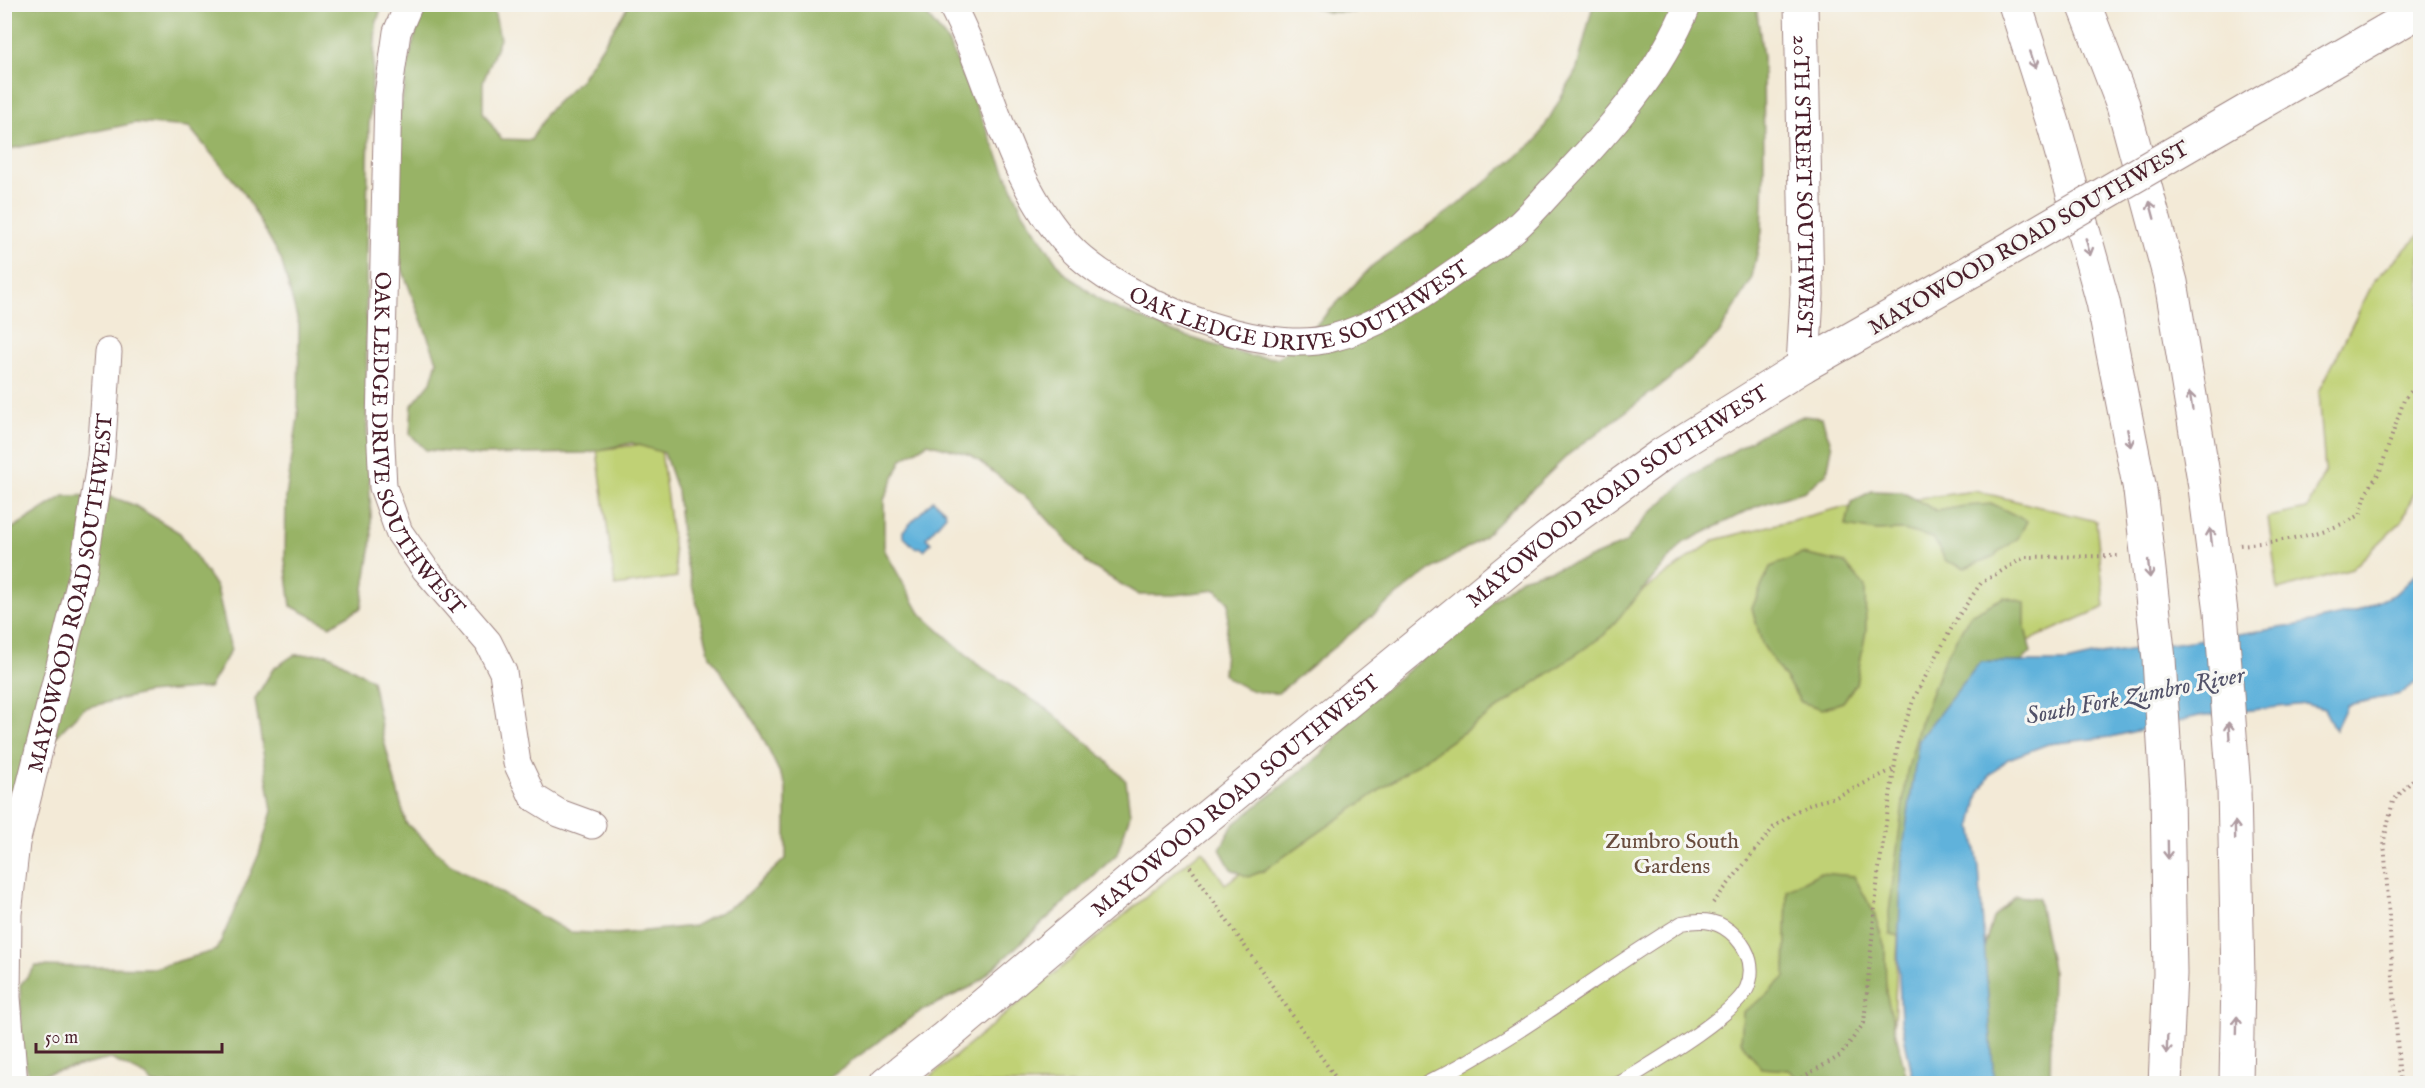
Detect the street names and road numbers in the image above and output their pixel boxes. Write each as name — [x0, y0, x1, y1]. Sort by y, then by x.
street label: 20TH STREET SOUTHWEST — [1786, 34, 1819, 338]
street label: MAYOWOOD ROAD SOUTHWEST — [1864, 135, 2194, 342]
street label: OAK LEDGE DRIVE SOUTHWEST — [1116, 246, 1480, 298]
street label: OAK LEDGE DRIVE SOUTHWEST — [364, 271, 471, 622]
street label: MAYOWOOD ROAD SOUTHWEST — [1461, 379, 1774, 615]
street label: MAYOWOOD ROAD SOUTHWEST — [22, 413, 120, 776]
street label: MAYOWOOD ROAD SOUTHWEST — [1086, 669, 1386, 924]

